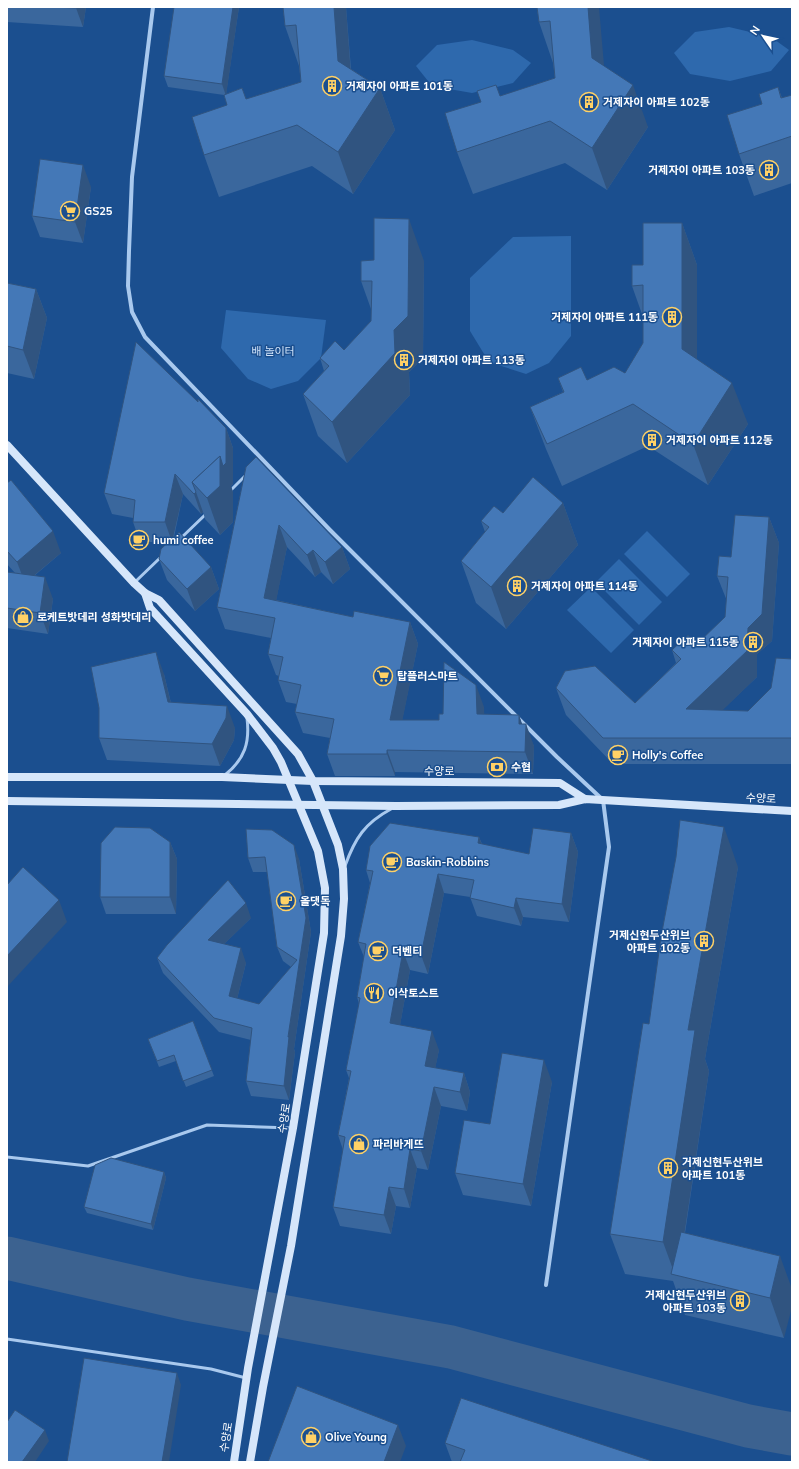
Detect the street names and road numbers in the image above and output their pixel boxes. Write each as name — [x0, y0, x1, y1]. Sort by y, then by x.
street label: 수양로 — [424, 764, 454, 778]
street label: 수양로 — [745, 790, 777, 806]
street label: 수양로 — [275, 1102, 293, 1134]
street label: 수양로 — [217, 1421, 235, 1453]

